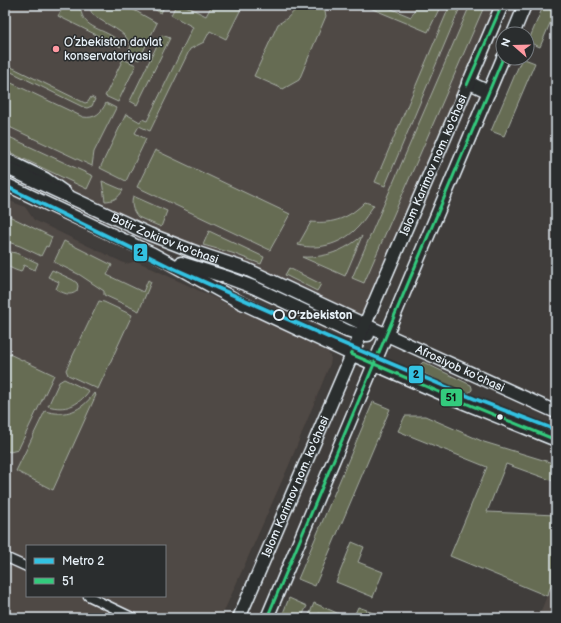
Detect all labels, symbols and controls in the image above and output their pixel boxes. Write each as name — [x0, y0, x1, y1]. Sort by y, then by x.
north arrow — [495, 26, 535, 66]
place label: O’zbekiston davlat konservatoriyasi — [64, 35, 163, 64]
text: N — [499, 37, 514, 49]
marker: O’zbekiston davlat konservatoriyasi — [51, 44, 61, 54]
street label: Islom Karimov nom. ko'chasi — [396, 92, 470, 238]
street label: Botir Zokirov ko'chasi — [108, 210, 221, 267]
line badge: 2 — [133, 243, 148, 262]
text: 2 — [137, 246, 144, 259]
place label: Oʻzbekiston — [288, 308, 353, 323]
marker: Oʻzbekiston — [273, 309, 285, 321]
street label: Afrosiyob ko'chasi — [413, 342, 507, 395]
line badge: 2 — [408, 365, 424, 384]
text: 2 — [413, 368, 420, 381]
line badge: 51 — [440, 388, 463, 407]
text: 51 — [446, 391, 456, 404]
unlabelled marker — [495, 412, 505, 422]
street label: Islom Karimov nom. ko'chasi — [258, 414, 332, 559]
legend — [26, 545, 166, 597]
text: Metro 2 — [62, 554, 104, 569]
text: 51 — [62, 574, 74, 589]

